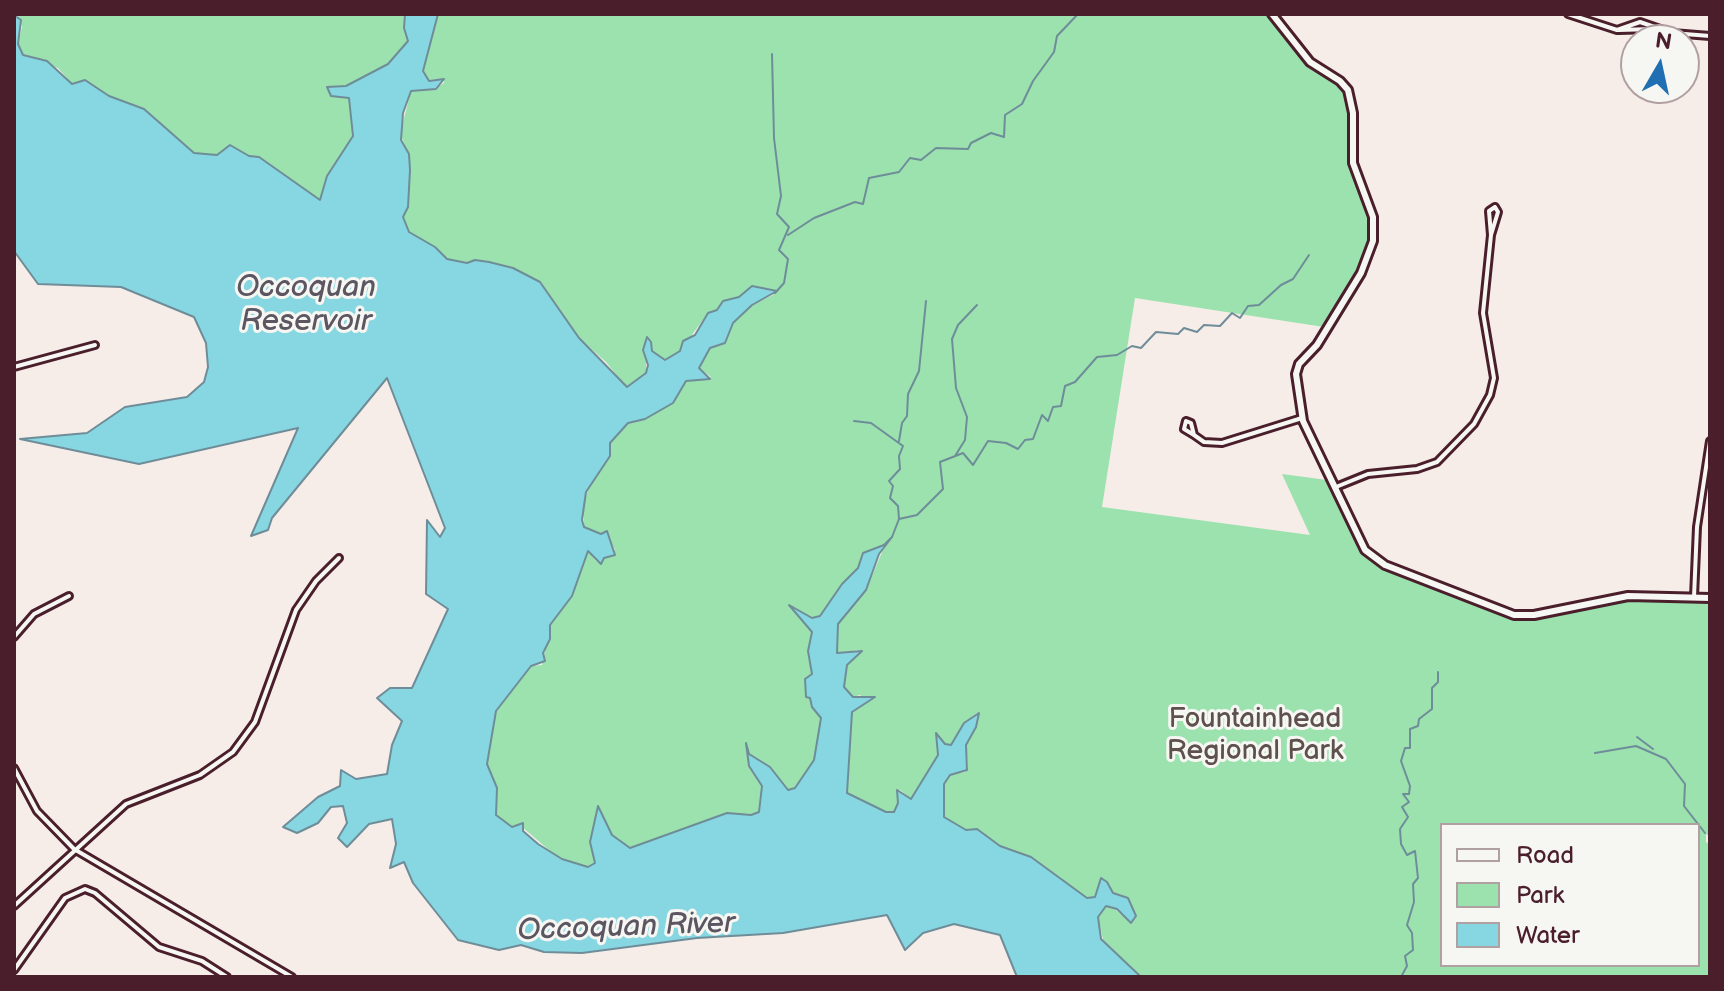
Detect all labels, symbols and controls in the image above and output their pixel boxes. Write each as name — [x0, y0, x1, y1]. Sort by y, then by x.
north arrow — [1620, 24, 1700, 104]
text: N — [1653, 27, 1674, 56]
water label: Occoquan Reservoir — [236, 270, 376, 340]
park label: Fountainhead Regional Park — [1167, 703, 1343, 769]
legend — [1440, 823, 1700, 967]
text: Road — [1516, 841, 1574, 870]
text: Park — [1516, 881, 1564, 910]
water label: Occoquan River — [517, 906, 735, 950]
text: Water — [1516, 921, 1580, 950]

